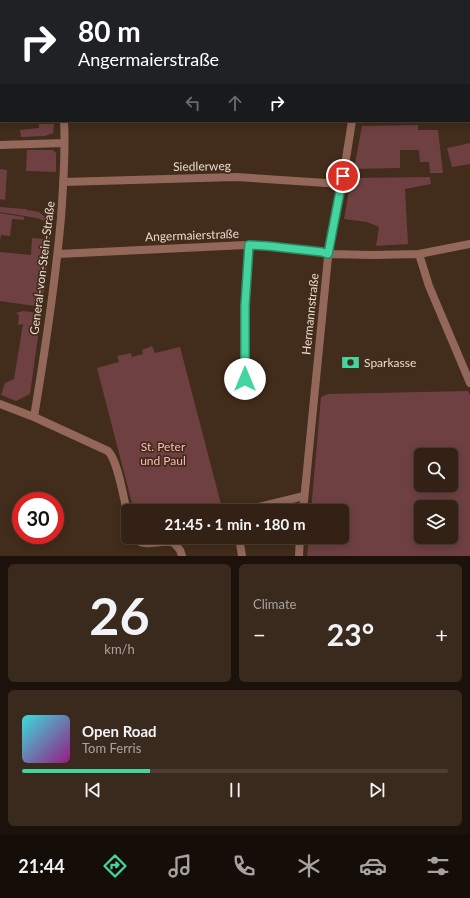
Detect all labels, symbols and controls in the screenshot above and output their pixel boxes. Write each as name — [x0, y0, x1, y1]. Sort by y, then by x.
text: 80 m — [78, 14, 141, 48]
icon: right — [12, 16, 64, 68]
text: Angermaierstraße — [78, 48, 219, 70]
icon: left — [182, 92, 204, 114]
icon: ahead — [224, 92, 246, 114]
icon: right — [266, 92, 288, 114]
street label: Siedlerweg — [173, 158, 231, 174]
pin — [326, 159, 360, 193]
icon: arrive — [332, 165, 354, 187]
street label: General-von-Stein-Straße — [26, 200, 58, 336]
street label: Angermaierstraße — [145, 226, 239, 244]
street label: Hermannstraße — [298, 272, 322, 356]
bank icon: Sparkasse — [341, 352, 361, 372]
place label: Sparkasse — [364, 355, 416, 370]
position arrow — [224, 358, 266, 400]
park label: St. Peter und Paul — [140, 439, 186, 468]
map controls — [414, 448, 458, 544]
button: search — [414, 448, 458, 492]
speed limit sign: 30 — [12, 492, 64, 544]
button: layers — [414, 500, 458, 544]
text: 21:45 · 1 min · 180 m — [165, 515, 305, 533]
text: 26 — [89, 584, 150, 646]
text: Climate — [253, 596, 296, 612]
text: 23° — [327, 616, 374, 652]
text: − — [253, 621, 266, 648]
text: + — [435, 621, 448, 648]
text: km/h — [104, 641, 135, 657]
text: Open Road — [82, 722, 157, 740]
text: Tom Ferris — [82, 740, 141, 756]
icon: previous — [82, 779, 104, 801]
icon: pause — [224, 779, 246, 801]
icon: next — [366, 779, 388, 801]
icon: directions — [101, 852, 129, 880]
icon: music — [166, 852, 194, 880]
icon: phone — [230, 852, 258, 880]
icon: climate — [295, 852, 323, 880]
icon: car — [359, 852, 387, 880]
icon: filters — [424, 852, 452, 880]
text: 21:44 — [18, 855, 65, 877]

